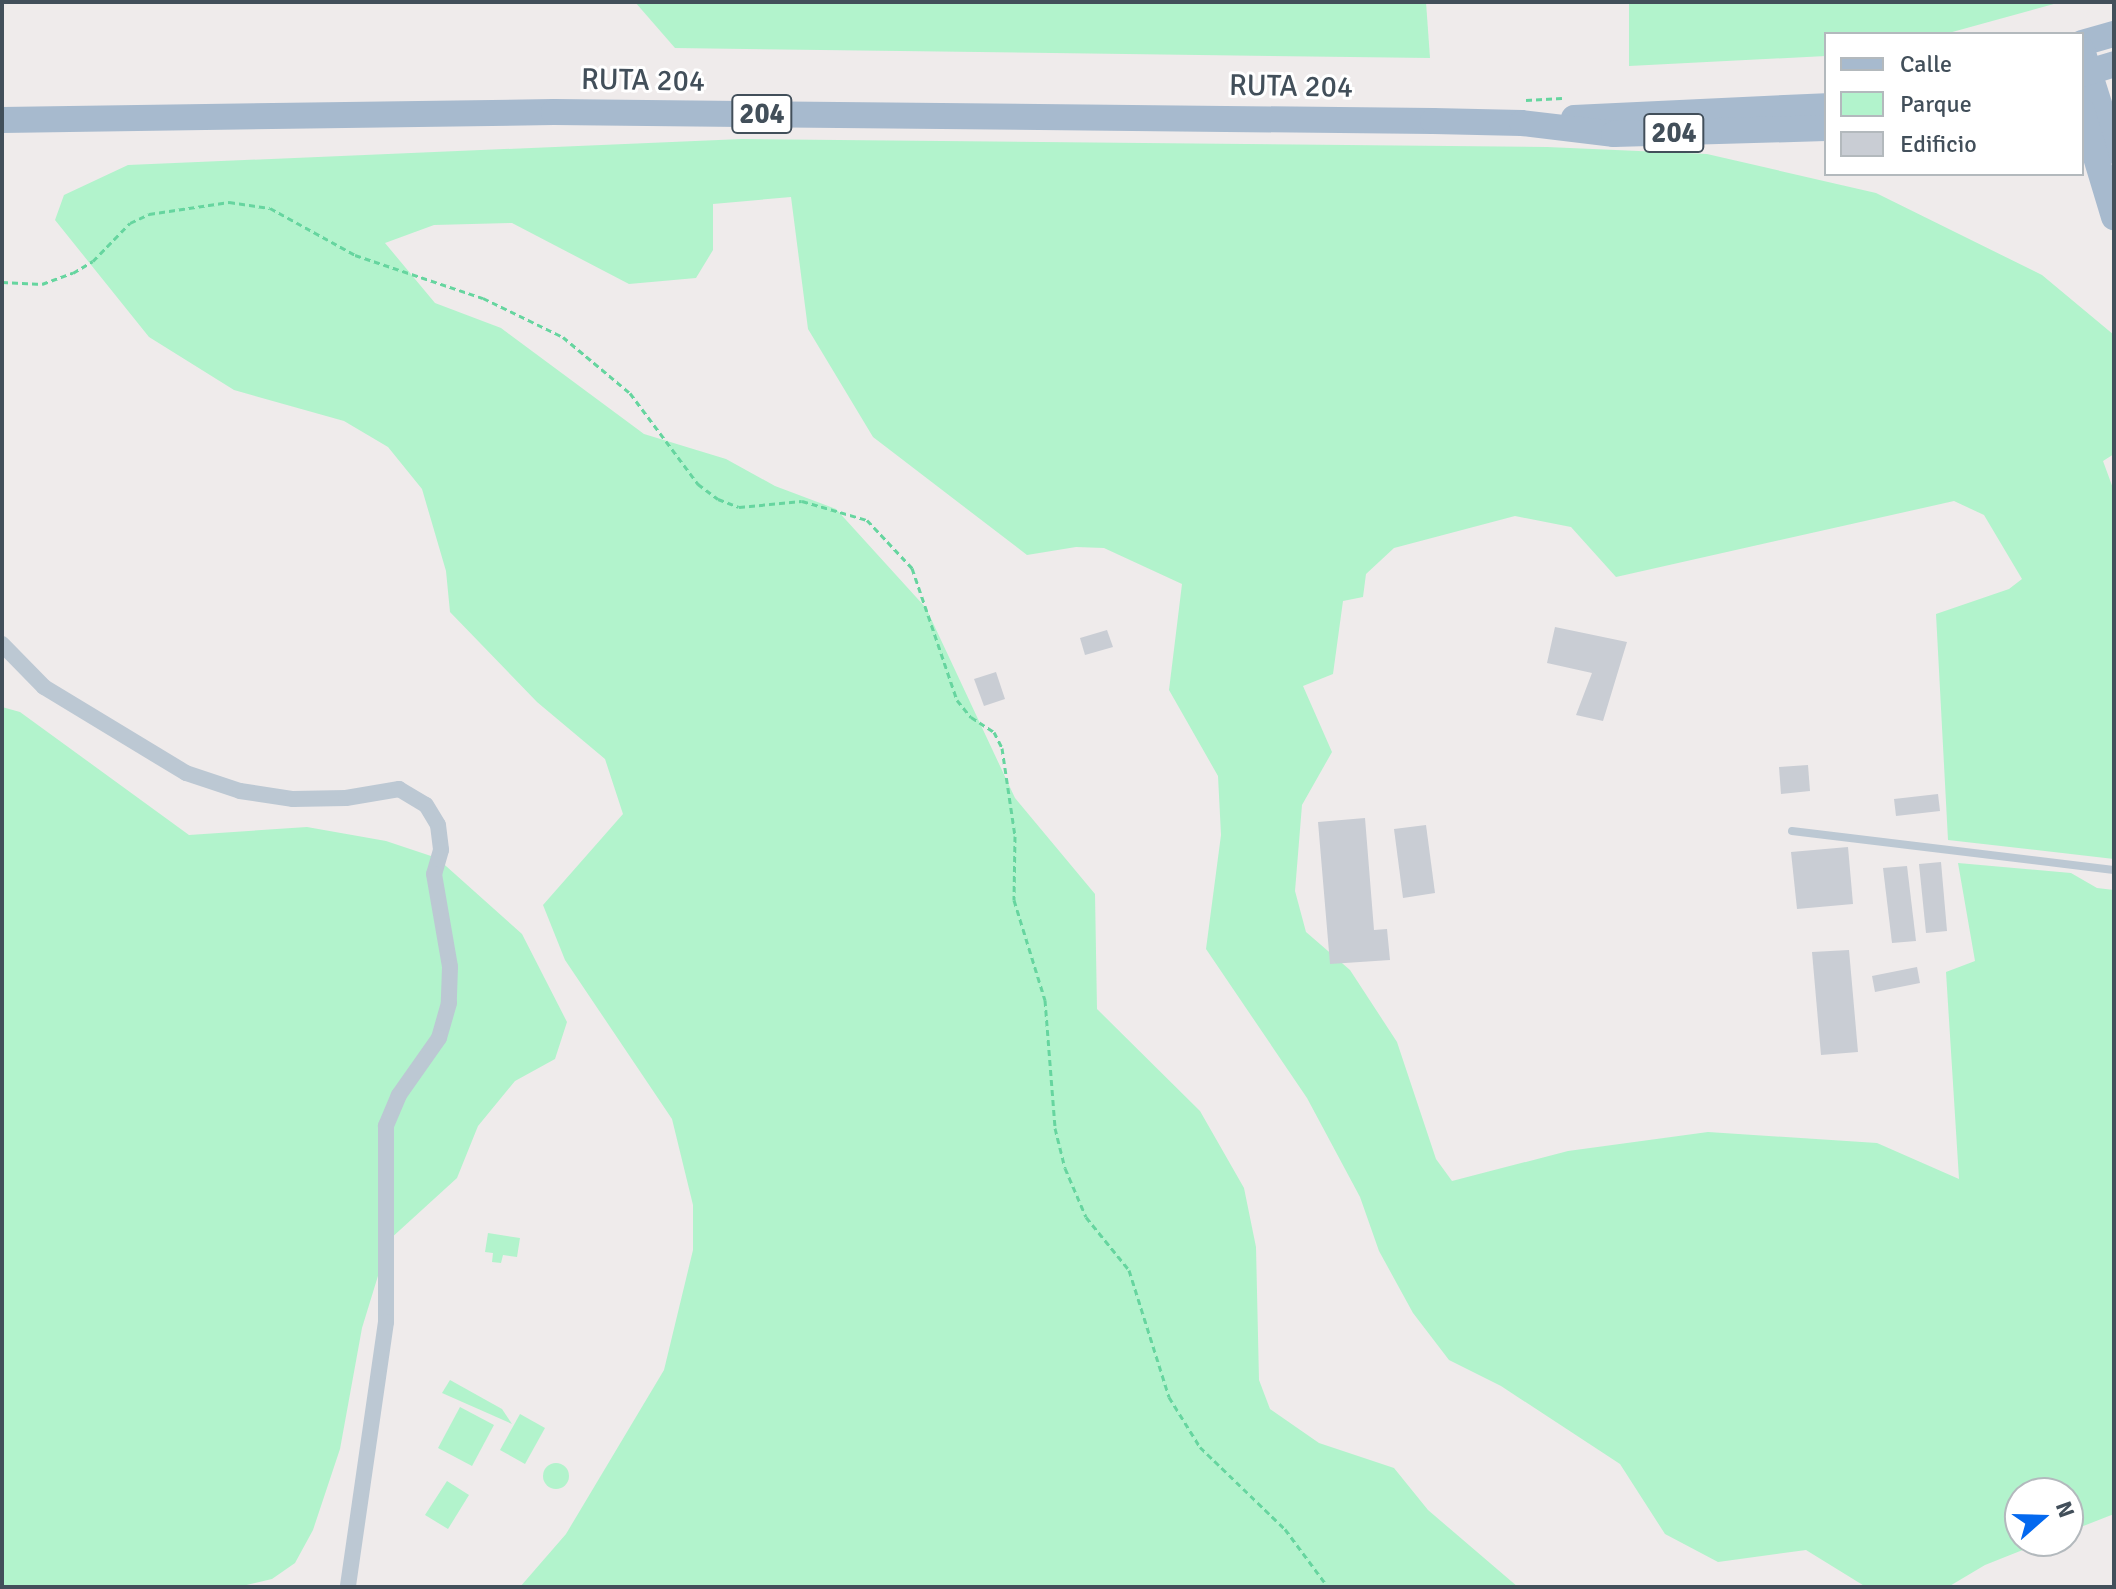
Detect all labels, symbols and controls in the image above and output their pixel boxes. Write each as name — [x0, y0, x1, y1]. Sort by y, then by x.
legend — [1824, 32, 2084, 176]
text: Calle — [1900, 49, 1952, 79]
street label: RUTA 204 — [581, 62, 705, 100]
street label: RUTA 204 — [1229, 68, 1353, 106]
text: Parque — [1900, 89, 1972, 119]
road number: 204 — [730, 90, 794, 138]
road number: 204 — [1642, 109, 1706, 157]
text: Edificio — [1900, 129, 1977, 159]
north arrow — [2004, 1477, 2084, 1557]
text: N — [2050, 1497, 2080, 1521]

